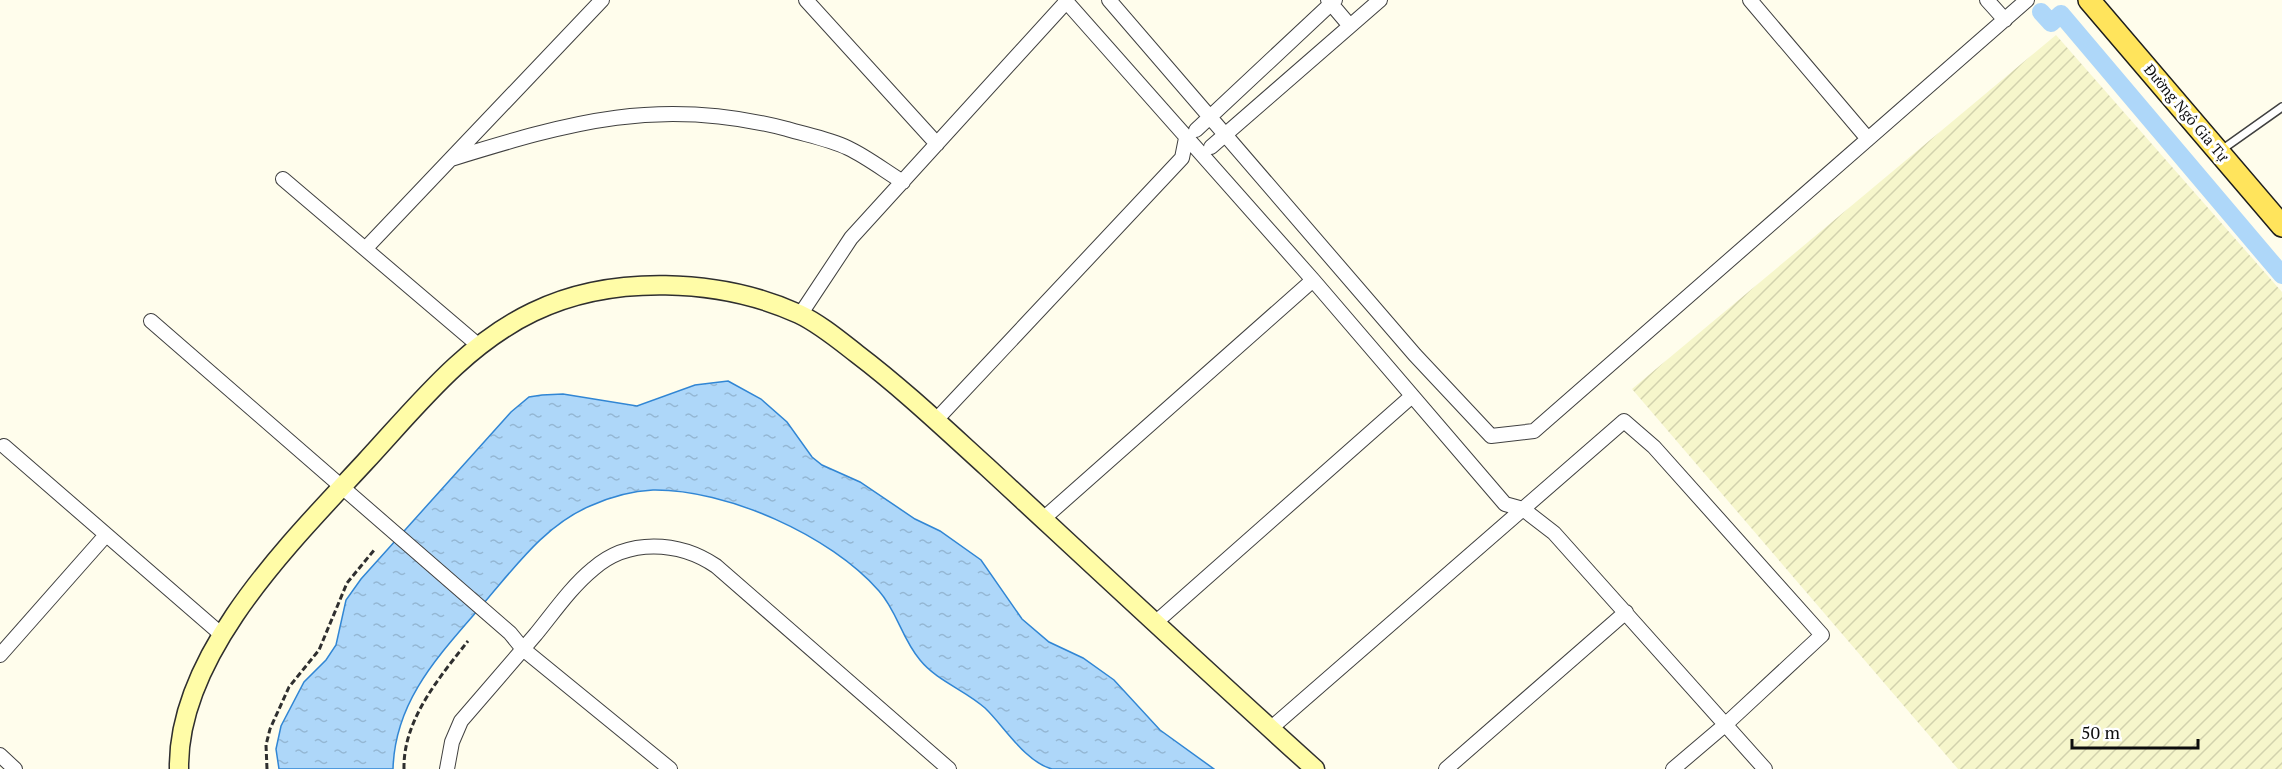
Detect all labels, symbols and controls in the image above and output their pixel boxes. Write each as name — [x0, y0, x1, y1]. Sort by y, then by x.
street label: Đường Ngô Gia Tự — [2140, 59, 2234, 166]
scale bar — [2072, 712, 2198, 750]
text: 50 m — [2081, 720, 2121, 744]

